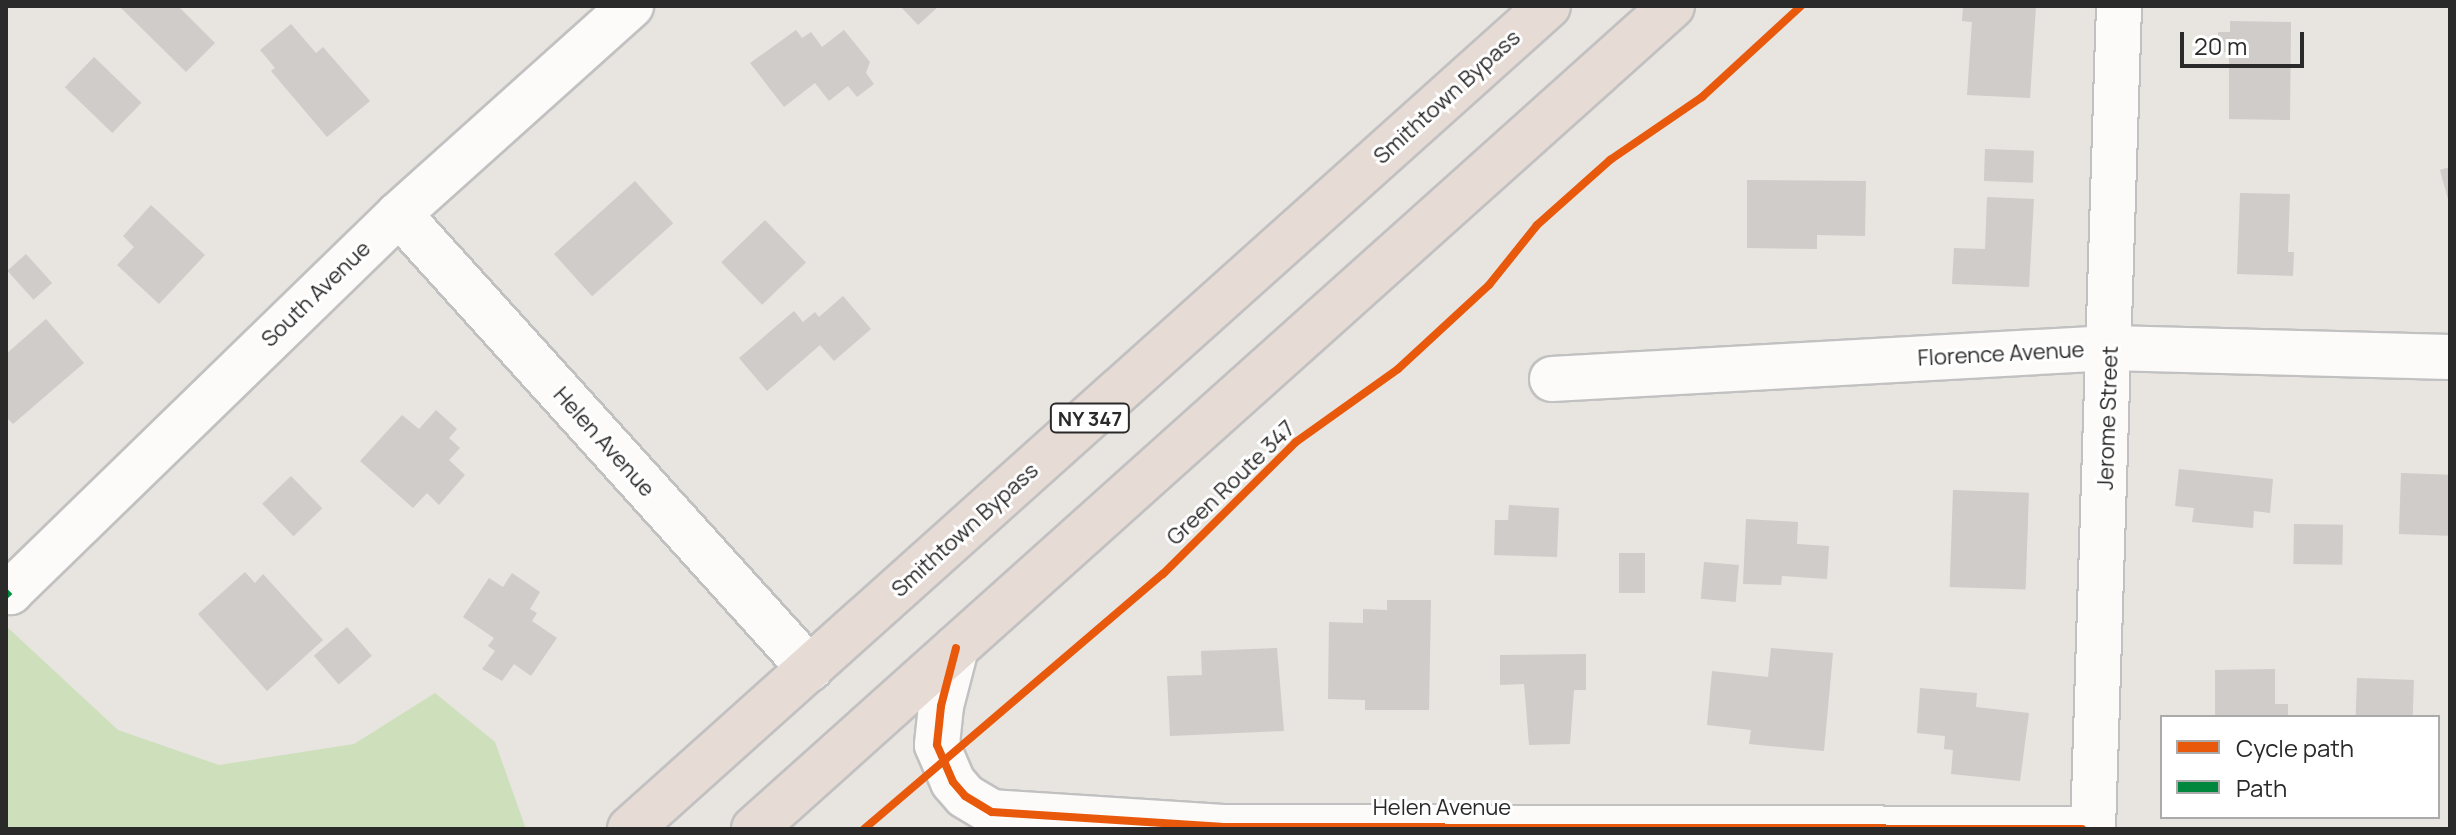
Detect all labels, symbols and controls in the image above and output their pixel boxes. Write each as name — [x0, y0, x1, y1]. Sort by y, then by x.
scale bar — [2184, 16, 2308, 66]
street label: Smithtown Bypass — [1368, 24, 1526, 170]
text: 20 m — [2194, 29, 2247, 62]
street label: South Avenue — [256, 235, 376, 353]
street label: Florence Avenue — [1917, 336, 2085, 372]
street label: Jerome Street — [2092, 345, 2124, 491]
street label: Helen Avenue — [548, 382, 660, 502]
road number: NY 347 — [1048, 402, 1132, 434]
street label: Green Route 347 — [1161, 415, 1301, 551]
street label: Smithtown Bypass — [886, 457, 1044, 603]
legend — [2160, 715, 2440, 819]
text: Cycle path — [2236, 731, 2354, 764]
text: Path — [2236, 771, 2287, 804]
street label: Helen Avenue — [1373, 795, 1511, 821]

